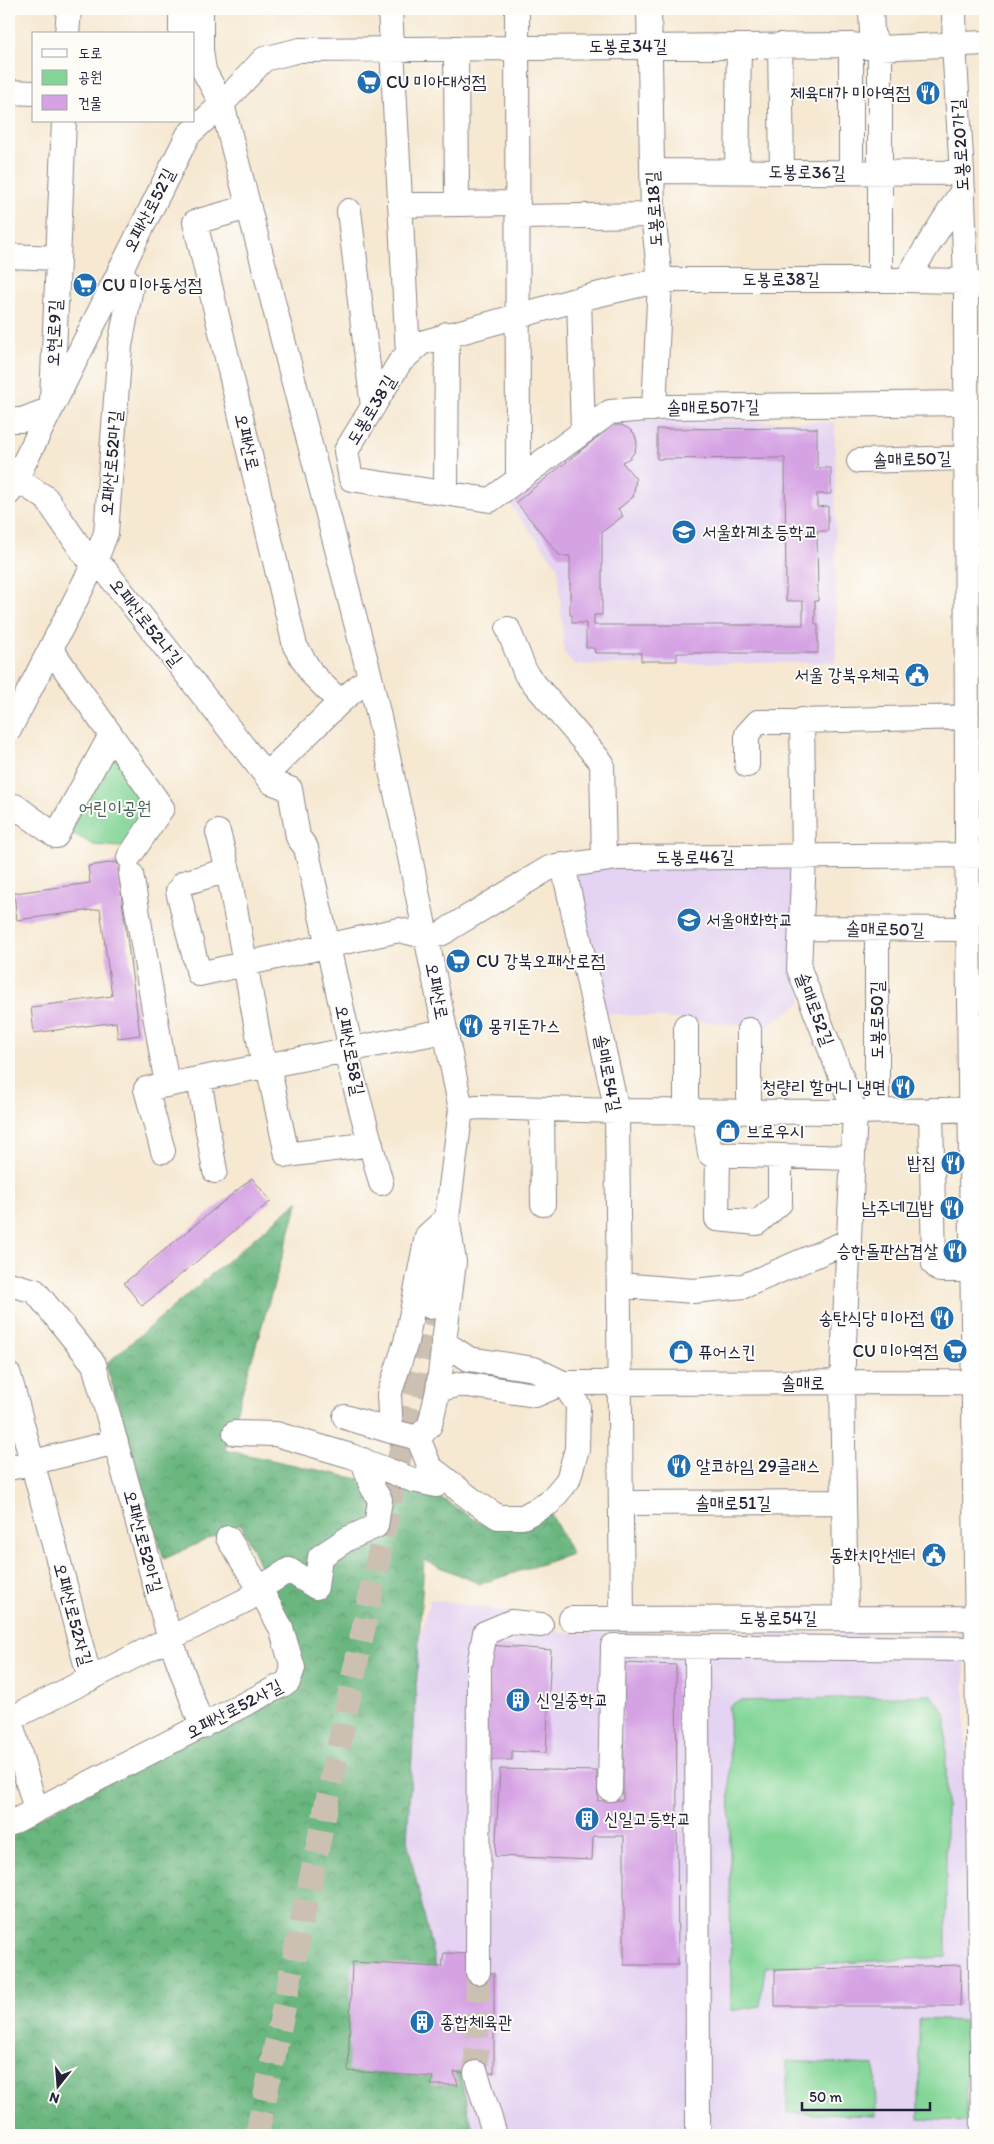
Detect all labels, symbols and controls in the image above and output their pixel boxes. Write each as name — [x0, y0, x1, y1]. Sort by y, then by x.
legend — [32, 32, 195, 122]
street label: 도봉로34길 — [589, 35, 668, 57]
text: 도로 — [78, 44, 102, 62]
text: 공원 — [78, 68, 102, 86]
supermarket icon: CU 미아대성점 — [356, 69, 382, 95]
place label: CU 미아대성점 — [386, 71, 486, 93]
restaurant icon: 제육대가 미아역점 — [915, 80, 941, 106]
place label: 제육대가 미아역점 — [790, 82, 911, 104]
text: 건물 — [78, 94, 102, 112]
street label: 도봉로20가길 — [947, 97, 973, 192]
street label: 도봉로36길 — [768, 160, 846, 184]
street label: 오패산로52길 — [118, 164, 180, 256]
street label: 도봉로18길 — [641, 170, 667, 248]
street label: 도봉로38길 — [742, 268, 820, 290]
supermarket icon: CU 미아동성점 — [72, 272, 98, 298]
place label: CU 미아동성점 — [102, 274, 202, 296]
street label: 오현로9길 — [42, 298, 66, 367]
street label: 도봉로38길 — [342, 371, 401, 449]
street label: 솔매로50가길 — [666, 395, 760, 419]
street label: 오패산로52마길 — [95, 409, 127, 517]
street label: 오패산로 — [230, 411, 264, 473]
street label: 솔매로50길 — [872, 447, 952, 471]
school or university icon: 서울화계초등학교 — [671, 519, 697, 545]
place label: 서울화계초등학교 — [702, 521, 818, 543]
street label: 오패산로52나길 — [105, 574, 188, 671]
public building icon: 서울 강북우체국 — [904, 662, 930, 688]
place label: 서울 강북우체국 — [795, 664, 900, 686]
park label: 어린이공원 — [79, 797, 151, 819]
street label: 도봉로46길 — [656, 846, 735, 868]
school or university icon: 서울애화학교 — [676, 907, 702, 933]
place label: 서울애화학교 — [706, 909, 793, 931]
street label: 솔매로50길 — [846, 917, 925, 941]
supermarket icon: CU 강북오패산로점 — [445, 948, 471, 974]
place label: CU 강북오패산로점 — [476, 950, 605, 972]
street label: 오패산로 — [421, 960, 453, 1022]
street label: 솔매로52길 — [791, 969, 839, 1049]
street label: 도봉로50길 — [866, 980, 888, 1059]
street label: 오패산로58길 — [330, 1003, 370, 1098]
restaurant icon: 몽키돈가스 — [458, 1013, 484, 1039]
place label: 몽키돈가스 — [488, 1015, 560, 1037]
street label: 솔매로54길 — [590, 1033, 626, 1114]
restaurant icon: 청량리 할머니 냉면 — [890, 1074, 916, 1100]
place label: 청량리 할머니 냉면 — [762, 1076, 886, 1098]
shop icon: 브로우시 — [715, 1118, 741, 1144]
place label: 브로우시 — [746, 1120, 804, 1142]
restaurant icon: 밥집 — [940, 1150, 966, 1176]
place label: 밥집 — [907, 1152, 936, 1174]
restaurant icon: 남주네김밥 — [939, 1195, 965, 1221]
place label: 남주네김밥 — [862, 1197, 935, 1219]
restaurant icon: 승한돌판삼겹살 — [942, 1238, 968, 1264]
place label: 승한돌판삼겹살 — [837, 1240, 939, 1262]
restaurant icon: 송탄식당 미아점 — [929, 1305, 955, 1331]
place label: 송탄식당 미아점 — [819, 1307, 925, 1329]
supermarket icon: CU 미아역점 — [942, 1338, 968, 1364]
shop icon: 퓨어스킨 — [668, 1339, 694, 1365]
place label: CU 미아역점 — [853, 1340, 939, 1362]
place label: 퓨어스킨 — [698, 1341, 756, 1363]
street label: 솔매로 — [781, 1372, 825, 1394]
restaurant icon: 알코하임 29클래스 — [666, 1453, 692, 1479]
place label: 알코하임 29클래스 — [696, 1455, 820, 1477]
street label: 오패산로52아길 — [119, 1487, 167, 1595]
street label: 솔매로51길 — [695, 1492, 771, 1514]
public building icon: 동화치안센터 — [921, 1542, 947, 1568]
place label: 동화치안센터 — [829, 1544, 916, 1566]
street label: 오패산로52자길 — [49, 1560, 97, 1668]
street label: 도봉로54길 — [739, 1607, 818, 1629]
street label: 오패산로52사길 — [182, 1674, 286, 1744]
building icon: 신일중학교 — [505, 1687, 531, 1713]
place label: 신일중학교 — [536, 1689, 608, 1711]
building icon: 신일고등학교 — [574, 1806, 600, 1832]
place label: 신일고등학교 — [604, 1808, 691, 1830]
building icon: 종합체육관 — [409, 2009, 435, 2035]
place label: 종합체육관 — [440, 2011, 512, 2033]
north arrow — [32, 2062, 82, 2112]
scale bar — [802, 2079, 929, 2111]
text: N — [47, 2088, 61, 2107]
text: 50 m — [809, 2088, 842, 2106]

